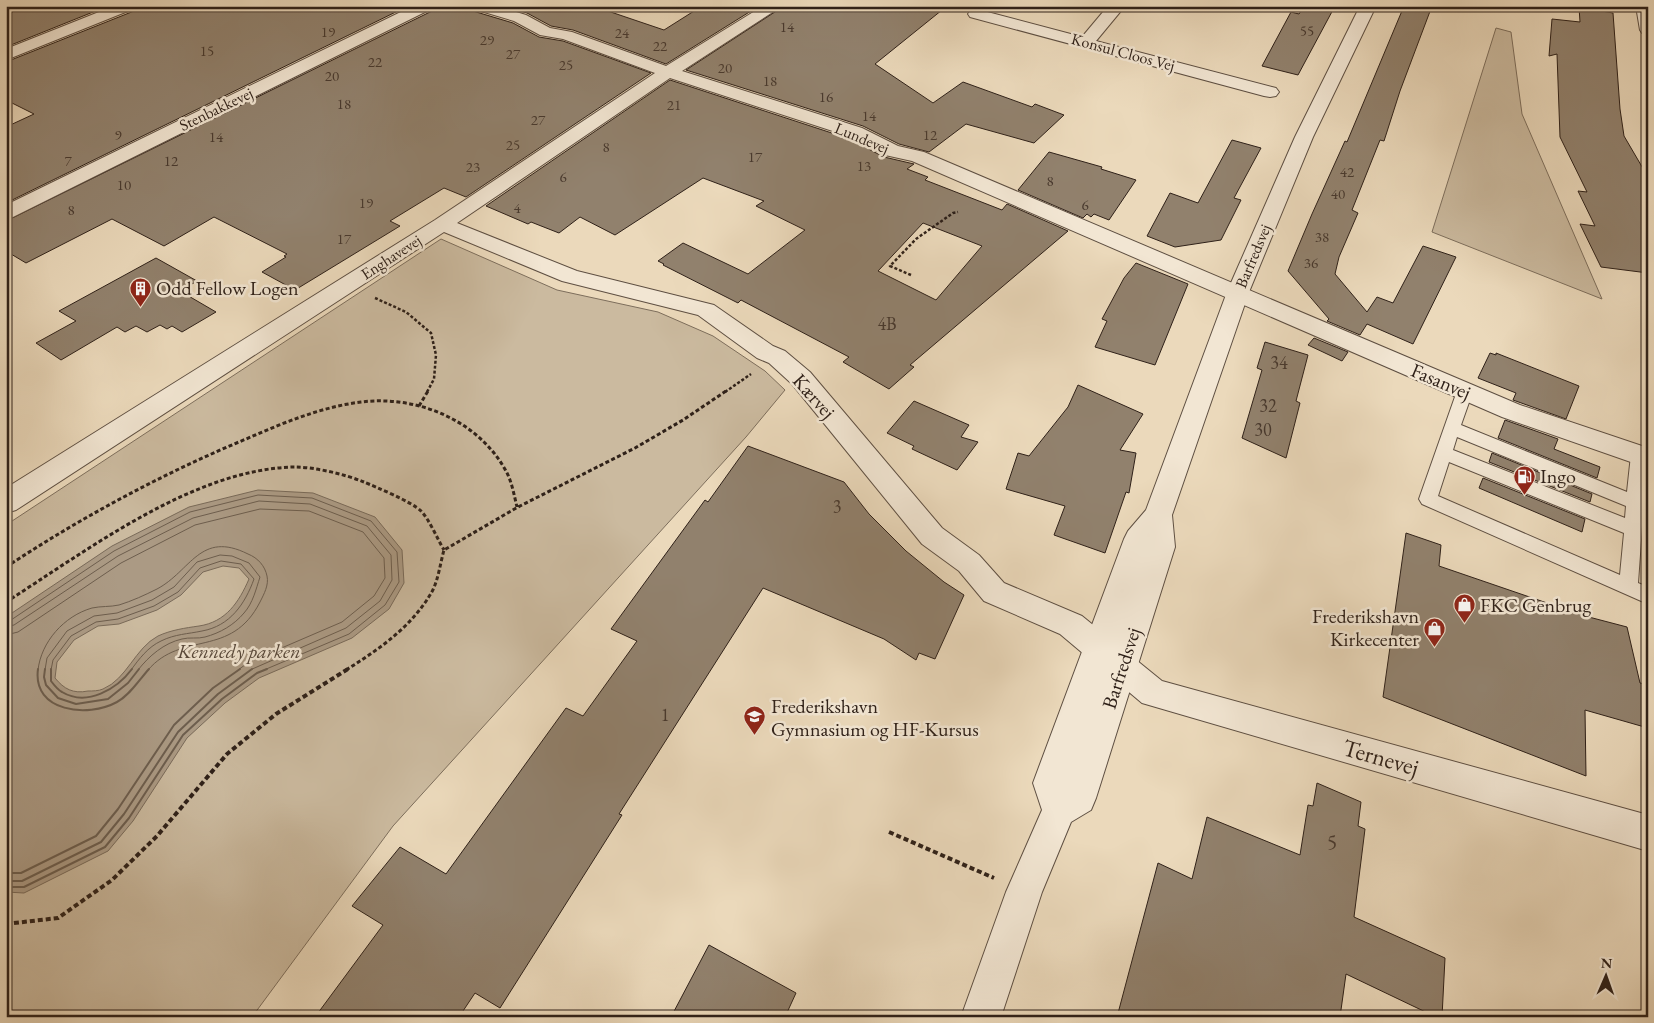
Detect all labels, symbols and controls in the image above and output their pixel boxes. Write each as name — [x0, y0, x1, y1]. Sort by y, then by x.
house number: 14 — [780, 17, 795, 36]
house number: 55 — [1300, 21, 1314, 40]
house number: 19 — [321, 22, 335, 41]
house number: 24 — [615, 23, 630, 42]
street label: Konsul Cloos Vej — [1069, 28, 1177, 76]
house number: 29 — [480, 30, 494, 49]
house number: 22 — [653, 36, 668, 55]
house number: 15 — [200, 41, 214, 60]
house number: 27 — [506, 44, 521, 63]
house number: 22 — [368, 52, 383, 71]
house number: 25 — [559, 55, 573, 74]
house number: 20 — [718, 58, 732, 77]
house number: 20 — [325, 66, 339, 85]
house number: 18 — [763, 71, 777, 90]
street label: Stenbakkevej — [176, 82, 256, 136]
house number: 16 — [819, 87, 833, 106]
house number: 18 — [337, 94, 351, 113]
house number: 21 — [667, 95, 681, 114]
house number: 14 — [862, 106, 877, 125]
house number: 27 — [531, 110, 546, 129]
street label: Lundevej — [832, 117, 892, 159]
house number: 9 — [114, 125, 122, 144]
house number: 12 — [923, 125, 938, 144]
house number: 14 — [209, 127, 224, 146]
house number: 25 — [506, 135, 520, 154]
house number: 8 — [602, 137, 610, 156]
house number: 17 — [748, 147, 763, 166]
house number: 7 — [64, 151, 72, 170]
house number: 12 — [164, 151, 179, 170]
house number: 13 — [857, 156, 871, 175]
house number: 23 — [466, 157, 480, 176]
house number: 42 — [1340, 162, 1355, 181]
house number: 6 — [559, 167, 567, 186]
house number: 8 — [1046, 171, 1054, 190]
house number: 10 — [117, 175, 131, 194]
house number: 40 — [1331, 184, 1345, 203]
house number: 19 — [359, 193, 373, 212]
house number: 6 — [1081, 195, 1089, 214]
house number: 4 — [513, 198, 521, 217]
house number: 8 — [67, 200, 75, 219]
street label: Barfredsvej — [1230, 221, 1276, 291]
house number: 38 — [1315, 227, 1329, 246]
house number: 17 — [337, 229, 352, 248]
street label: Enghavevej — [357, 230, 425, 284]
house number: 36 — [1304, 253, 1318, 272]
place label: Odd Fellow Logen — [156, 275, 299, 301]
building icon: Odd Fellow Logen — [128, 276, 152, 307]
house number: 4B — [877, 312, 897, 335]
house number: 34 — [1270, 351, 1288, 374]
street label: Fasanvej — [1407, 357, 1475, 405]
street label: Kærvej — [787, 368, 841, 424]
house number: 32 — [1259, 394, 1277, 417]
house number: 30 — [1254, 418, 1272, 441]
place label: Ingo — [1540, 463, 1576, 489]
fuel station icon: Ingo — [1512, 464, 1536, 495]
house number: 3 — [833, 495, 841, 518]
place label: FKC Genbrug — [1480, 592, 1592, 618]
shop icon: FKC Genbrug — [1452, 593, 1476, 624]
place label: Frederikshavn Kirkecenter — [1312, 603, 1419, 652]
shop icon: Frederikshavn Kirkecenter — [1423, 616, 1447, 647]
street label: Barfredsvej — [1096, 624, 1146, 712]
park label: Kennedy parken — [177, 638, 300, 664]
place label: Frederikshavn Gymnasium og HF-Kursus — [771, 693, 979, 742]
house number: 1 — [661, 703, 669, 726]
school or university icon: Frederikshavn Gymnasium og HF-Kursus — [743, 705, 767, 736]
street label: Ternevej — [1339, 731, 1423, 783]
house number: 5 — [1327, 828, 1337, 855]
north arrow — [1582, 950, 1632, 1000]
text: N — [1600, 954, 1613, 972]

